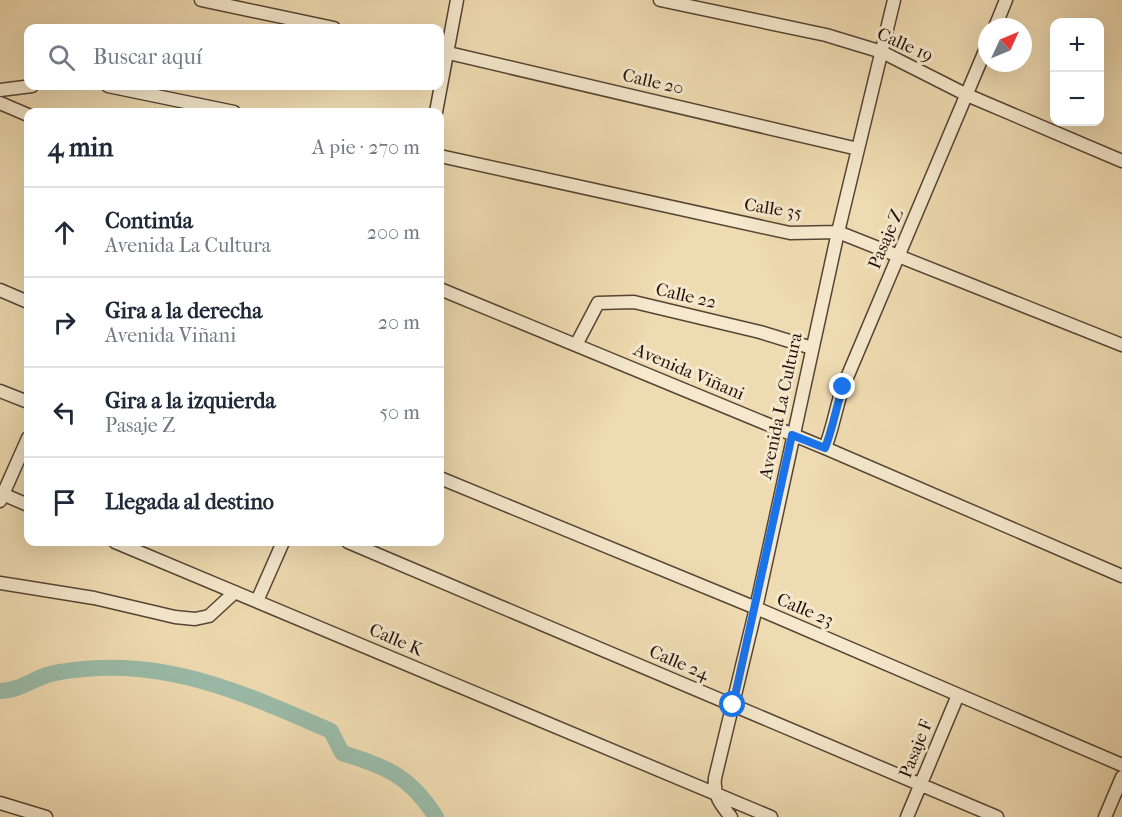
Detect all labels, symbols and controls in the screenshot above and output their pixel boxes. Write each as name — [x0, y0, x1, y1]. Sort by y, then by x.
north arrow — [978, 18, 1032, 72]
map controls — [1050, 18, 1104, 126]
button: + — [1050, 18, 1104, 72]
street label: Calle 19 — [874, 23, 936, 67]
search box — [24, 24, 444, 90]
icon: search — [45, 41, 78, 74]
text: Buscar aquí — [93, 44, 202, 70]
street label: Calle 20 — [620, 65, 686, 99]
button: − — [1050, 72, 1104, 126]
text: 4 min — [48, 132, 113, 163]
text: A pie · 270 m — [312, 136, 420, 159]
street label: Calle 35 — [743, 194, 804, 224]
street label: Pasaje Z — [864, 206, 908, 272]
text: Continúa — [105, 208, 193, 234]
icon: ahead — [48, 216, 81, 249]
text: 200 m — [367, 221, 420, 244]
text: Avenida La Cultura — [105, 234, 271, 257]
street label: Calle 22 — [654, 279, 718, 313]
text: Gira a la derecha — [105, 298, 262, 324]
icon: right — [48, 306, 81, 339]
text: 20 m — [378, 311, 420, 334]
text: Avenida Viñani — [105, 324, 236, 347]
street label: Avenida La Cultura — [755, 330, 807, 482]
street label: Avenida Viñani — [630, 339, 748, 405]
route end — [829, 373, 855, 399]
text: Gira a la izquierda — [105, 388, 276, 414]
icon: left — [48, 396, 81, 429]
text: 50 m — [379, 401, 420, 424]
text: Pasaje Z — [105, 414, 176, 437]
icon: arrive — [48, 486, 81, 519]
text: Llegada al destino — [105, 489, 274, 515]
street label: Calle 23 — [773, 589, 837, 631]
street label: Calle K — [366, 619, 427, 661]
street label: Calle 24 — [646, 641, 712, 685]
route start — [719, 691, 745, 717]
street label: Pasaje F — [895, 716, 937, 781]

